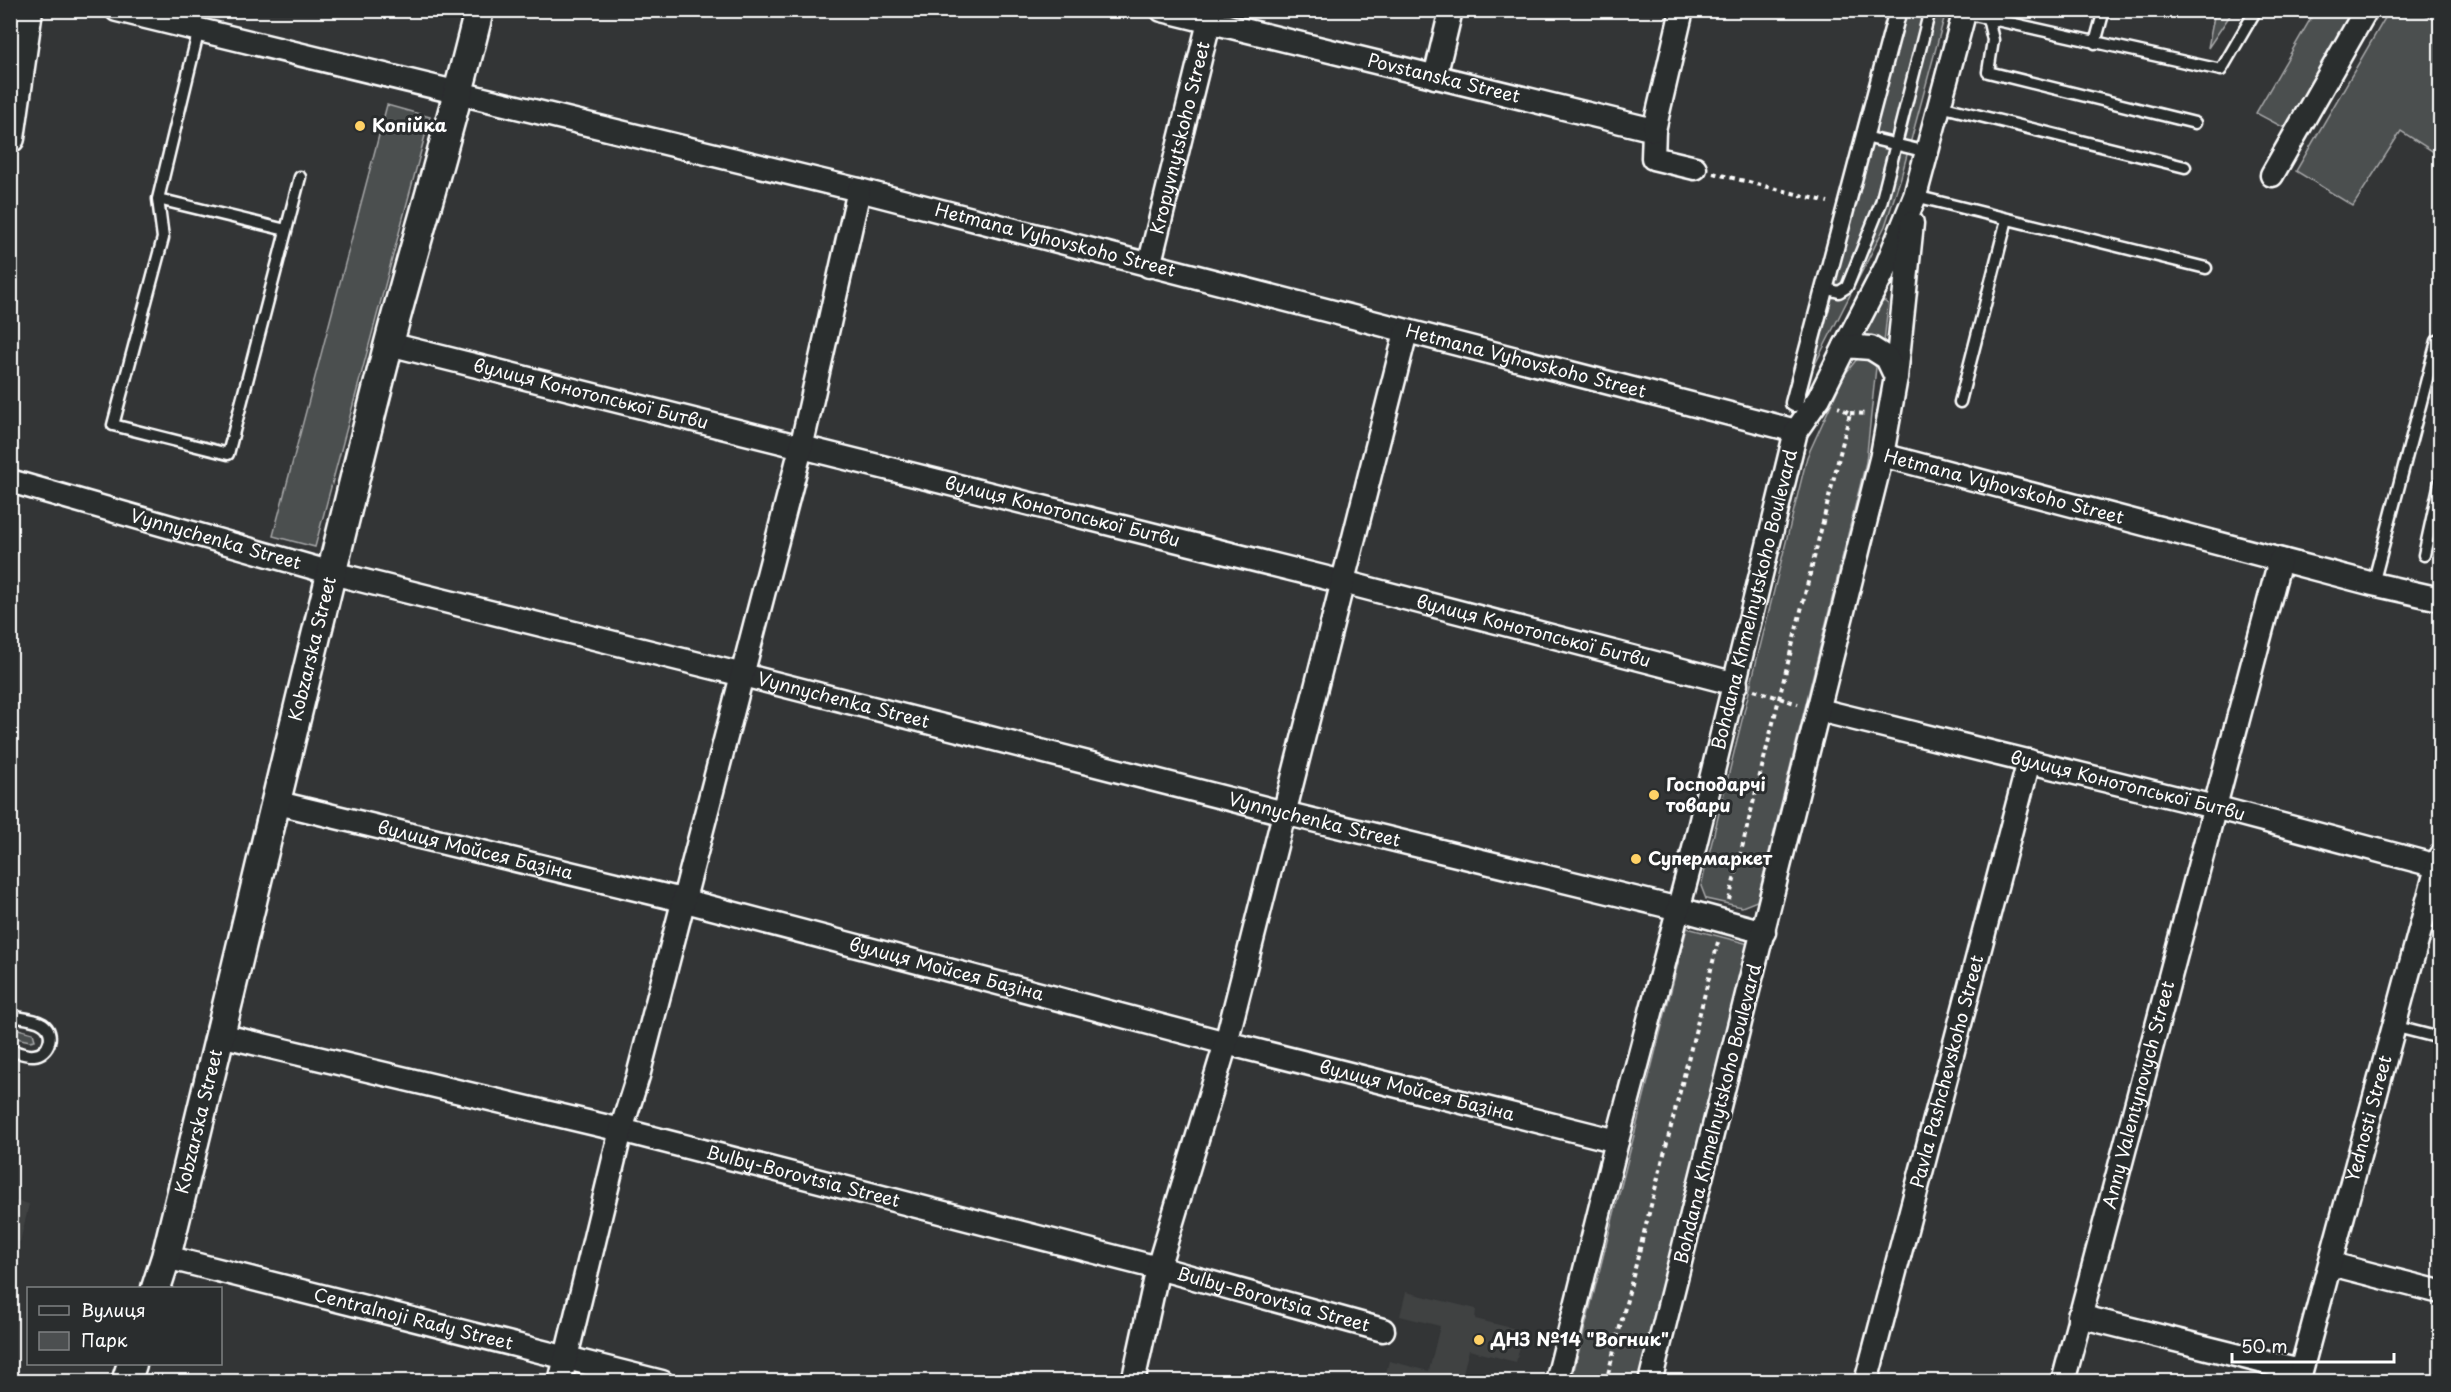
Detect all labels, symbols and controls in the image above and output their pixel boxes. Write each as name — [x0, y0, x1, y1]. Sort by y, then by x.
street label: Kropyvnytskoho Street — [1142, 38, 1216, 237]
street label: Povstanska Street — [1365, 46, 1523, 109]
place label: Копійка — [372, 111, 447, 138]
marker: Копійка — [353, 119, 367, 133]
street label: Hetmana Vyhovskoho Street — [932, 195, 1179, 283]
street label: Hetmana Vyhovskoho Street — [1403, 316, 1649, 404]
street label: вулиця Конотопської Битви — [471, 351, 711, 435]
street label: Hetmana Vyhovskoho Street — [1881, 441, 2127, 530]
street label: Bohdana Khmelnytskoho Boulevard — [1704, 446, 1803, 752]
street label: вулиця Конотопської Битви — [942, 468, 1183, 553]
street label: Vynnychenka Street — [128, 501, 305, 576]
street label: Kobzarska Street — [281, 573, 342, 724]
street label: вулиця Конотопської Битви — [1414, 587, 1654, 673]
street label: Vynnychenka Street — [755, 664, 933, 734]
street label: вулиця Конотопської Битви — [2008, 743, 2249, 827]
place label: Господарчі товари — [1665, 770, 1766, 818]
street label: Vynnychenka Street — [1226, 784, 1404, 853]
marker: Господарчі товари — [1647, 788, 1661, 802]
street label: вулиця Мойсея Базіна — [375, 812, 577, 886]
place label: Супермаркет — [1648, 844, 1773, 871]
marker: Супермаркет — [1629, 852, 1643, 866]
street label: вулиця Мойсея Базіна — [846, 930, 1048, 1007]
street label: Pavla Pashchevskoho Street — [1903, 952, 1990, 1190]
street label: Bohdana Khmelnytskoho Boulevard — [1666, 961, 1767, 1266]
street label: Anny Valentynovych Street — [2094, 977, 2180, 1211]
street label: Kobzarska Street — [167, 1046, 228, 1196]
street label: вулиця Мойсея Базіна — [1317, 1052, 1519, 1127]
street label: Yednosti Street — [2338, 1052, 2398, 1184]
street label: Bulby-Borovtsia Street — [704, 1137, 903, 1213]
street label: Bulby-Borovtsia Street — [1174, 1259, 1373, 1338]
street label: Centralnoji Rady Street — [311, 1280, 516, 1356]
legend — [27, 1287, 222, 1365]
text: Вулиця — [81, 1296, 146, 1323]
place label: ДНЗ №14 "Вогник" — [1490, 1325, 1669, 1352]
text: Парк — [81, 1326, 128, 1353]
scale bar — [2232, 1326, 2394, 1364]
text: 50 m — [2241, 1332, 2288, 1359]
marker: ДНЗ №14 "Вогник" — [1472, 1333, 1486, 1347]

